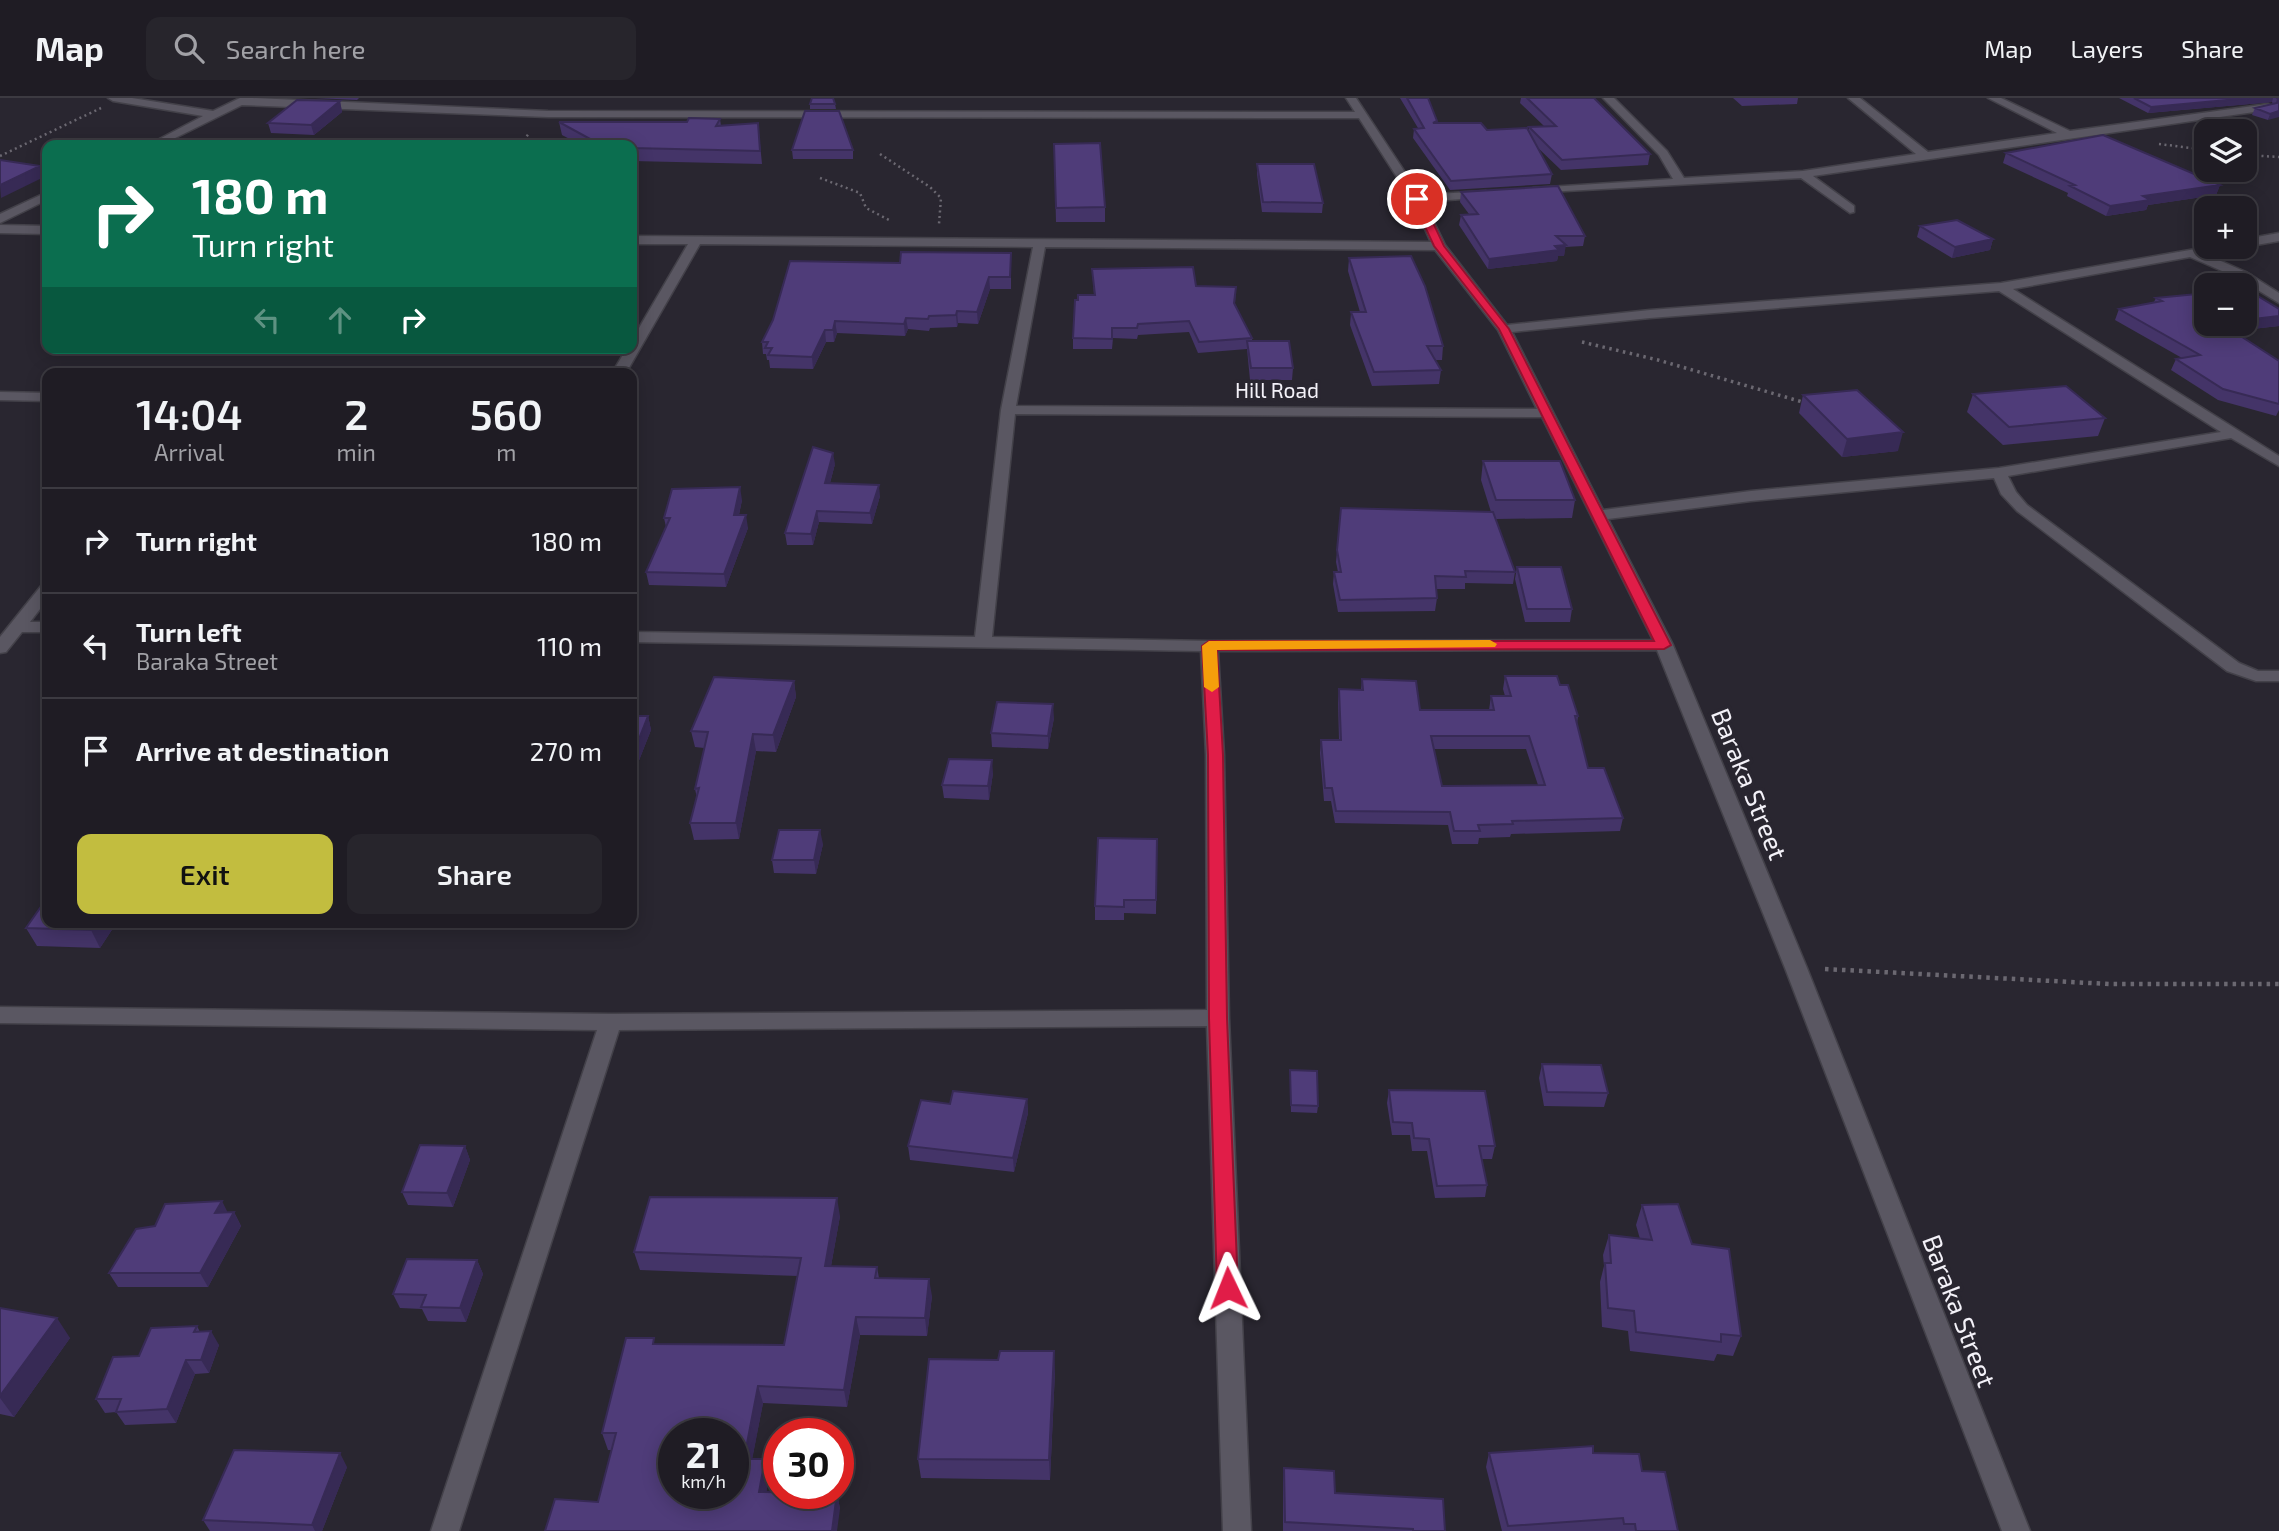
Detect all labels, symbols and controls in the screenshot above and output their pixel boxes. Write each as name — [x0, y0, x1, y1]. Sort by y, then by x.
search box — [146, 17, 636, 80]
text: Map — [35, 28, 104, 68]
icon: search — [170, 29, 208, 67]
text: Search here — [226, 33, 365, 64]
text: Map — [1984, 34, 2032, 63]
text: Layers — [2070, 34, 2143, 63]
text: Share — [2181, 34, 2244, 63]
map controls — [2194, 119, 2257, 336]
button: layers — [2194, 119, 2257, 182]
text: 180 m — [192, 165, 328, 224]
icon: right — [77, 168, 168, 259]
pin — [1387, 169, 1447, 229]
icon: arrive — [1398, 180, 1436, 218]
button: + — [2194, 196, 2257, 259]
text: Turn right — [192, 225, 334, 263]
button: − — [2194, 273, 2257, 336]
icon: left — [248, 301, 286, 339]
icon: ahead — [321, 301, 359, 339]
icon: right — [394, 301, 432, 339]
street label: Hill Road — [1235, 377, 1319, 402]
text: 14:04 — [136, 388, 243, 438]
text: 2 — [344, 388, 368, 438]
text: 560 — [470, 388, 543, 438]
text: Arrival — [154, 438, 224, 466]
text: min — [337, 438, 376, 466]
text: m — [496, 438, 516, 466]
icon: right — [77, 522, 115, 560]
text: Turn right — [136, 525, 257, 556]
text: 180 m — [532, 525, 602, 556]
text: Turn left — [136, 616, 242, 647]
icon: left — [77, 627, 115, 665]
text: 110 m — [537, 630, 602, 661]
text: Baraka Street — [136, 647, 278, 675]
street label: Baraka Street — [1706, 703, 1795, 864]
icon: arrive — [77, 732, 115, 770]
text: Arrive at destination — [136, 735, 389, 766]
text: 270 m — [530, 735, 602, 766]
button: Exit — [77, 834, 333, 914]
button: Share — [347, 834, 602, 914]
street label: Baraka Street — [1917, 1230, 2004, 1391]
position arrow — [1191, 1251, 1265, 1325]
speed limit sign: 30 — [763, 1418, 854, 1509]
text: 21 — [686, 1433, 721, 1475]
text: km/h — [681, 1470, 726, 1492]

